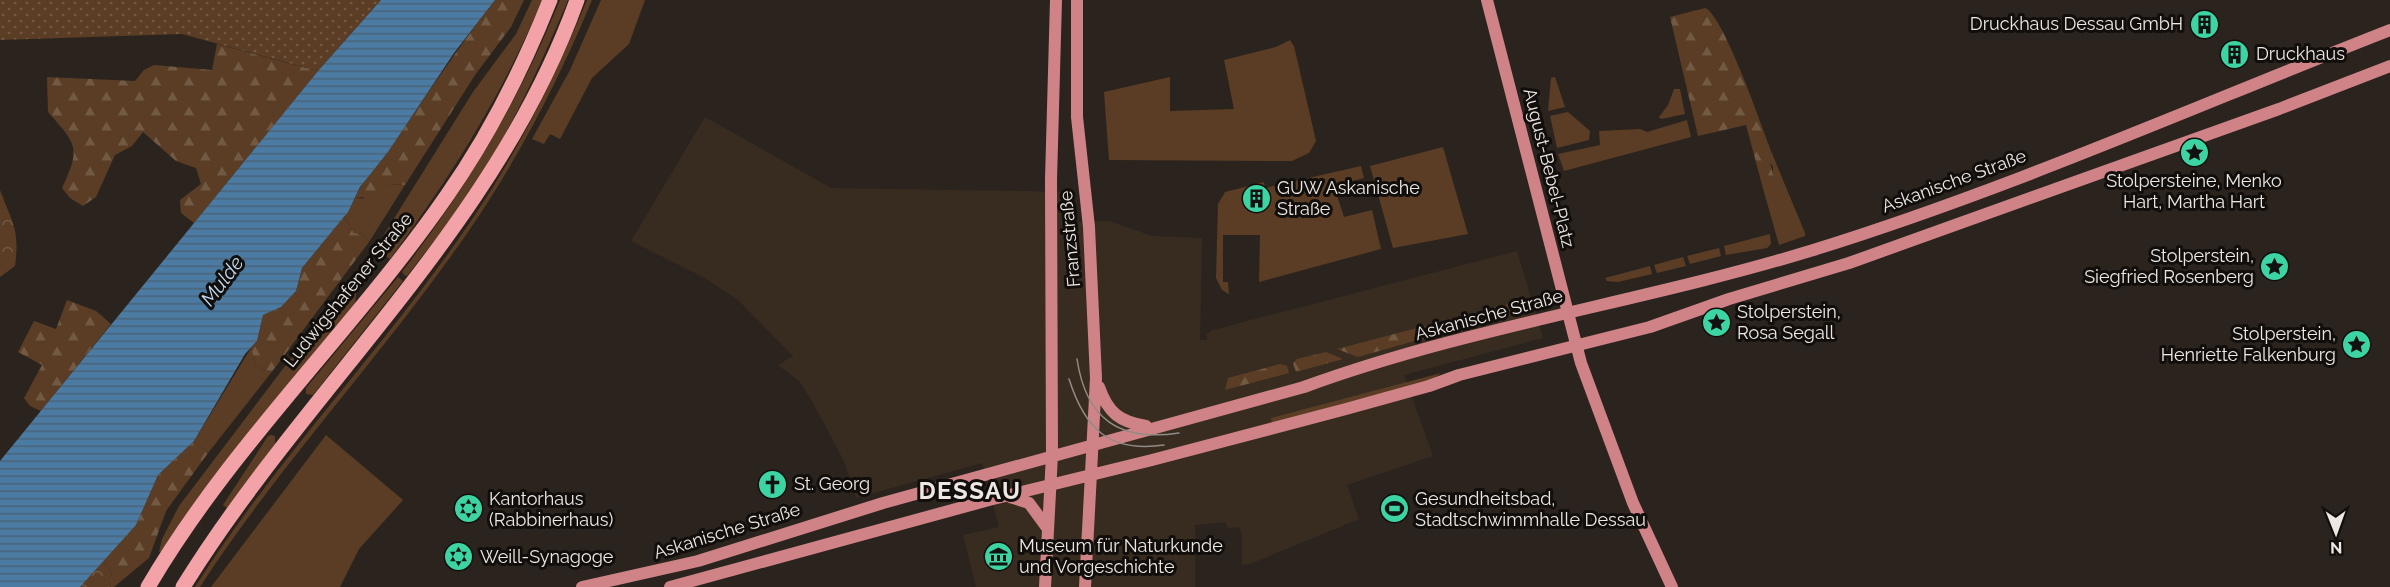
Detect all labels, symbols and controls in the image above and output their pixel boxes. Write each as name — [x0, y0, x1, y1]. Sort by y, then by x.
building icon: Druckhaus Dessau GmbH — [2188, 8, 2220, 40]
place label: Druckhaus Dessau GmbH — [1970, 13, 2183, 34]
building icon: Druckhaus — [2219, 38, 2251, 70]
place label: Druckhaus — [2256, 43, 2345, 64]
street label: August-Bebel-Platz — [1519, 86, 1580, 250]
place icon: Stolpersteine, Menko Hart, Martha Hart — [2178, 136, 2210, 168]
street label: Askanische Straße — [1879, 145, 2029, 216]
place label: Stolpersteine, Menko Hart, Martha Hart — [2106, 170, 2282, 212]
place label: GUW Askanische Straße — [1277, 177, 1420, 219]
building icon: GUW Askanische Straße — [1240, 182, 1272, 214]
street label: Franzstraße — [1055, 190, 1084, 288]
street label: Ludwigshafener Straße — [279, 208, 416, 371]
place label: Stolperstein, Siegfried Rosenberg — [2084, 245, 2254, 287]
place icon: Stolperstein, Siegfried Rosenberg — [2259, 250, 2291, 282]
water label: Mulde — [196, 251, 249, 311]
street label: Askanische Straße — [1413, 285, 1565, 344]
place label: Stolperstein, Rosa Segall — [1737, 301, 1841, 343]
place icon: Stolperstein, Rosa Segall — [1700, 306, 1732, 338]
place label: Stolperstein, Henriette Falkenburg — [2161, 323, 2336, 365]
place icon: Stolperstein, Henriette Falkenburg — [2341, 328, 2373, 360]
church icon: St. Georg — [757, 468, 789, 500]
place label: St. Georg — [794, 473, 870, 494]
district label: DESSAU — [918, 476, 1022, 505]
place label: Kantorhaus (Rabbinerhaus) — [489, 488, 613, 530]
place label: Gesundheitsbad, Stadtschwimmhalle Dessau — [1415, 488, 1646, 530]
synagogue icon: Kantorhaus (Rabbinerhaus) — [452, 493, 484, 525]
sports icon: Gesundheitsbad, Stadtschwimmhalle Dessau — [1378, 493, 1410, 525]
street label: Askanische Straße — [651, 498, 803, 563]
north arrow — [2306, 503, 2366, 563]
place label: Museum für Naturkunde und Vorgeschichte — [1019, 535, 1223, 577]
text: N — [2330, 538, 2343, 557]
museum icon: Museum für Naturkunde und Vorgeschichte — [982, 540, 1014, 572]
synagogue icon: Weill-Synagoge — [443, 541, 475, 573]
place label: Weill-Synagoge — [480, 546, 614, 567]

